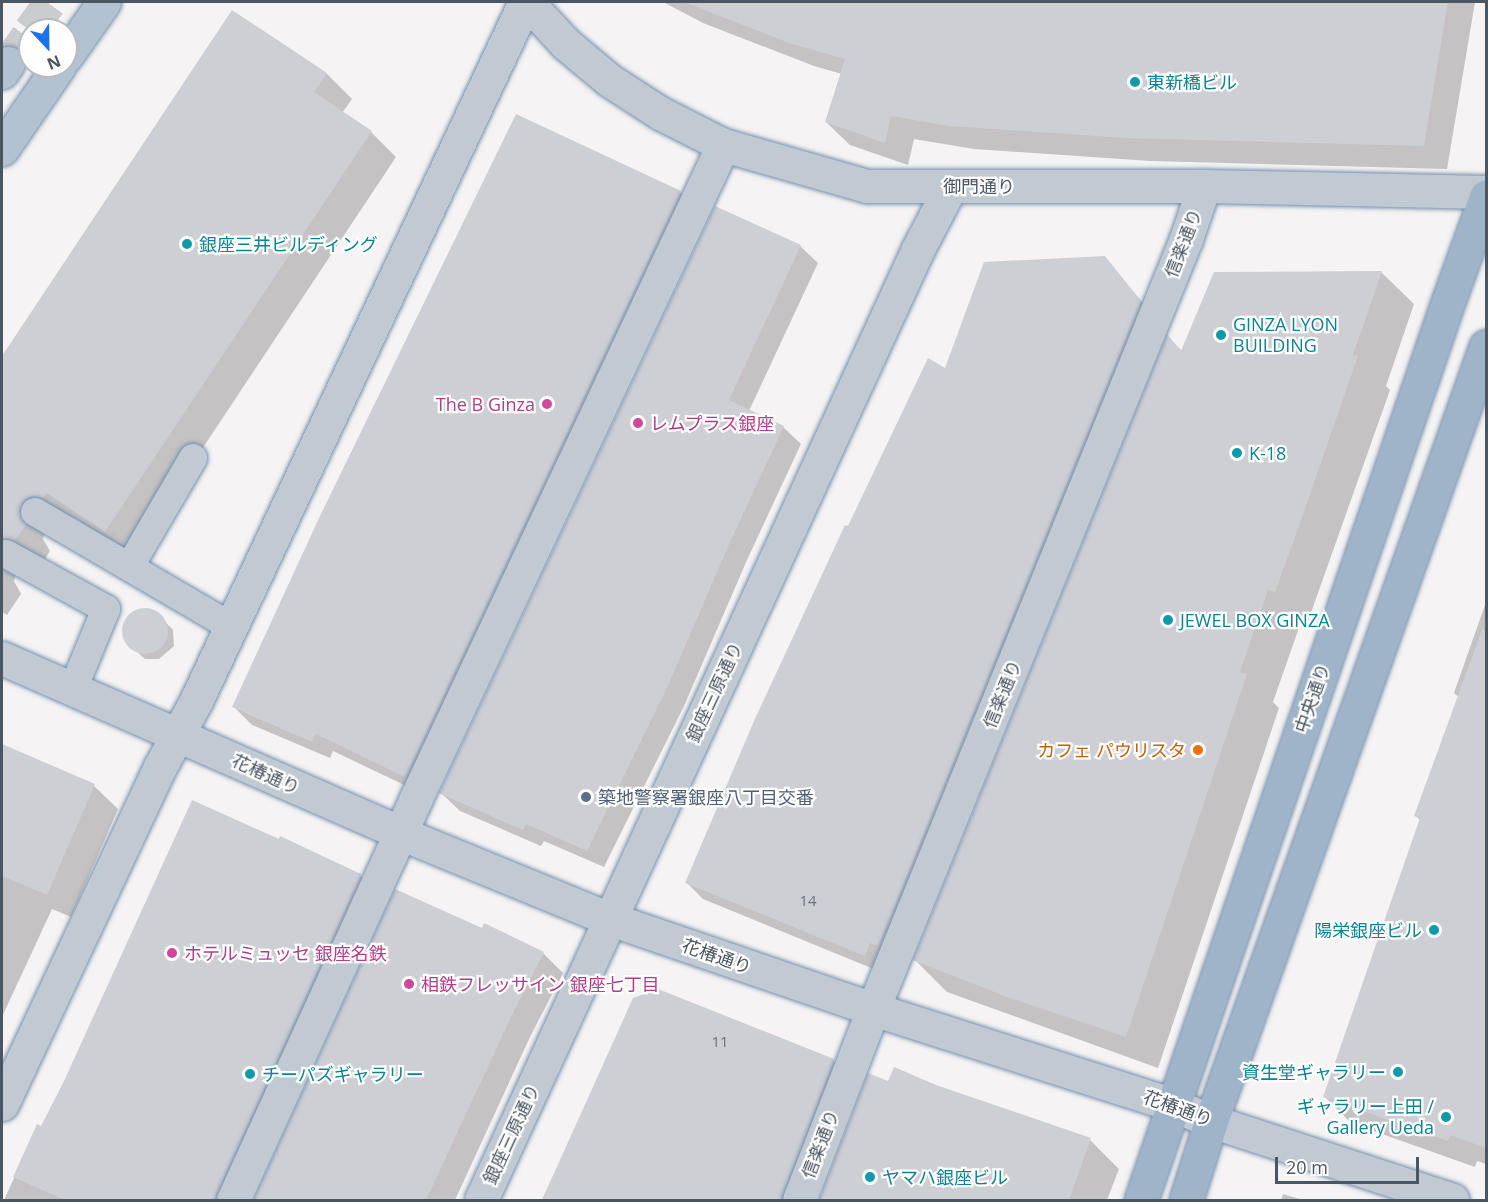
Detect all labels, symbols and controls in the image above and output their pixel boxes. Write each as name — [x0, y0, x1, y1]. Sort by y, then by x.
north arrow — [18, 18, 78, 78]
text: N — [44, 50, 64, 75]
place label: 東新橋ビル — [1147, 71, 1237, 93]
marker: 東新橋ビル — [1128, 75, 1142, 89]
street label: 御門通り — [943, 175, 1015, 197]
street label: 信楽通り — [1160, 206, 1206, 280]
place label: 銀座三井ビルディング — [199, 233, 379, 255]
marker: 銀座三井ビルディング — [180, 237, 194, 251]
place label: GINZA LYON BUILDING — [1233, 314, 1338, 356]
marker: GINZA LYON BUILDING — [1214, 328, 1228, 342]
place label: The B Ginza — [436, 393, 535, 415]
marker: The B Ginza — [540, 397, 554, 411]
place label: レムプラス銀座 — [650, 412, 776, 434]
marker: レムプラス銀座 — [631, 416, 645, 430]
place label: K-18 — [1249, 442, 1286, 464]
marker: K-18 — [1230, 446, 1244, 460]
place label: JEWEL BOX GINZA — [1180, 609, 1330, 631]
marker: JEWEL BOX GINZA — [1161, 613, 1175, 627]
street label: 銀座三原通り — [681, 638, 747, 746]
street label: 信楽通り — [979, 657, 1025, 731]
street label: 中央通り — [1290, 660, 1334, 736]
place label: カフェ パウリスタ — [1037, 739, 1186, 761]
marker: カフェ パウリスタ — [1191, 743, 1205, 757]
street label: 花椿通り — [229, 749, 303, 799]
place label: 築地警察署銀座八丁目交番 — [598, 786, 814, 808]
marker: 築地警察署銀座八丁目交番 — [579, 790, 593, 804]
house number: 14 — [799, 892, 817, 910]
place label: 陽栄銀座ビル — [1314, 919, 1422, 941]
marker: 陽栄銀座ビル — [1427, 923, 1441, 937]
street label: 花椿通り — [679, 934, 755, 978]
place label: ホテルミュッセ 銀座名鉄 — [184, 942, 387, 964]
marker: ホテルミュッセ 銀座名鉄 — [165, 946, 179, 960]
place label: 相鉄フレッサイン 銀座七丁目 — [421, 973, 660, 995]
marker: 相鉄フレッサイン 銀座七丁目 — [402, 977, 416, 991]
house number: 11 — [711, 1033, 729, 1051]
place label: 資生堂ギャラリー — [1242, 1061, 1386, 1083]
place label: チーパズギャラリー — [262, 1063, 424, 1085]
marker: 資生堂ギャラリー — [1391, 1065, 1405, 1079]
marker: チーパズギャラリー — [243, 1067, 257, 1081]
street label: 銀座三原通り — [478, 1080, 544, 1188]
street label: 花椿通り — [1140, 1086, 1216, 1130]
place label: ギャラリー上田 / Gallery Ueda — [1297, 1096, 1434, 1138]
street label: 信楽通り — [797, 1107, 843, 1181]
marker: ギャラリー上田 / Gallery Ueda — [1439, 1110, 1453, 1124]
scale bar — [1278, 1145, 1422, 1183]
text: 20 m — [1286, 1155, 1328, 1179]
place label: ヤマハ銀座ビル — [882, 1166, 1008, 1188]
marker: ヤマハ銀座ビル — [863, 1170, 877, 1184]

